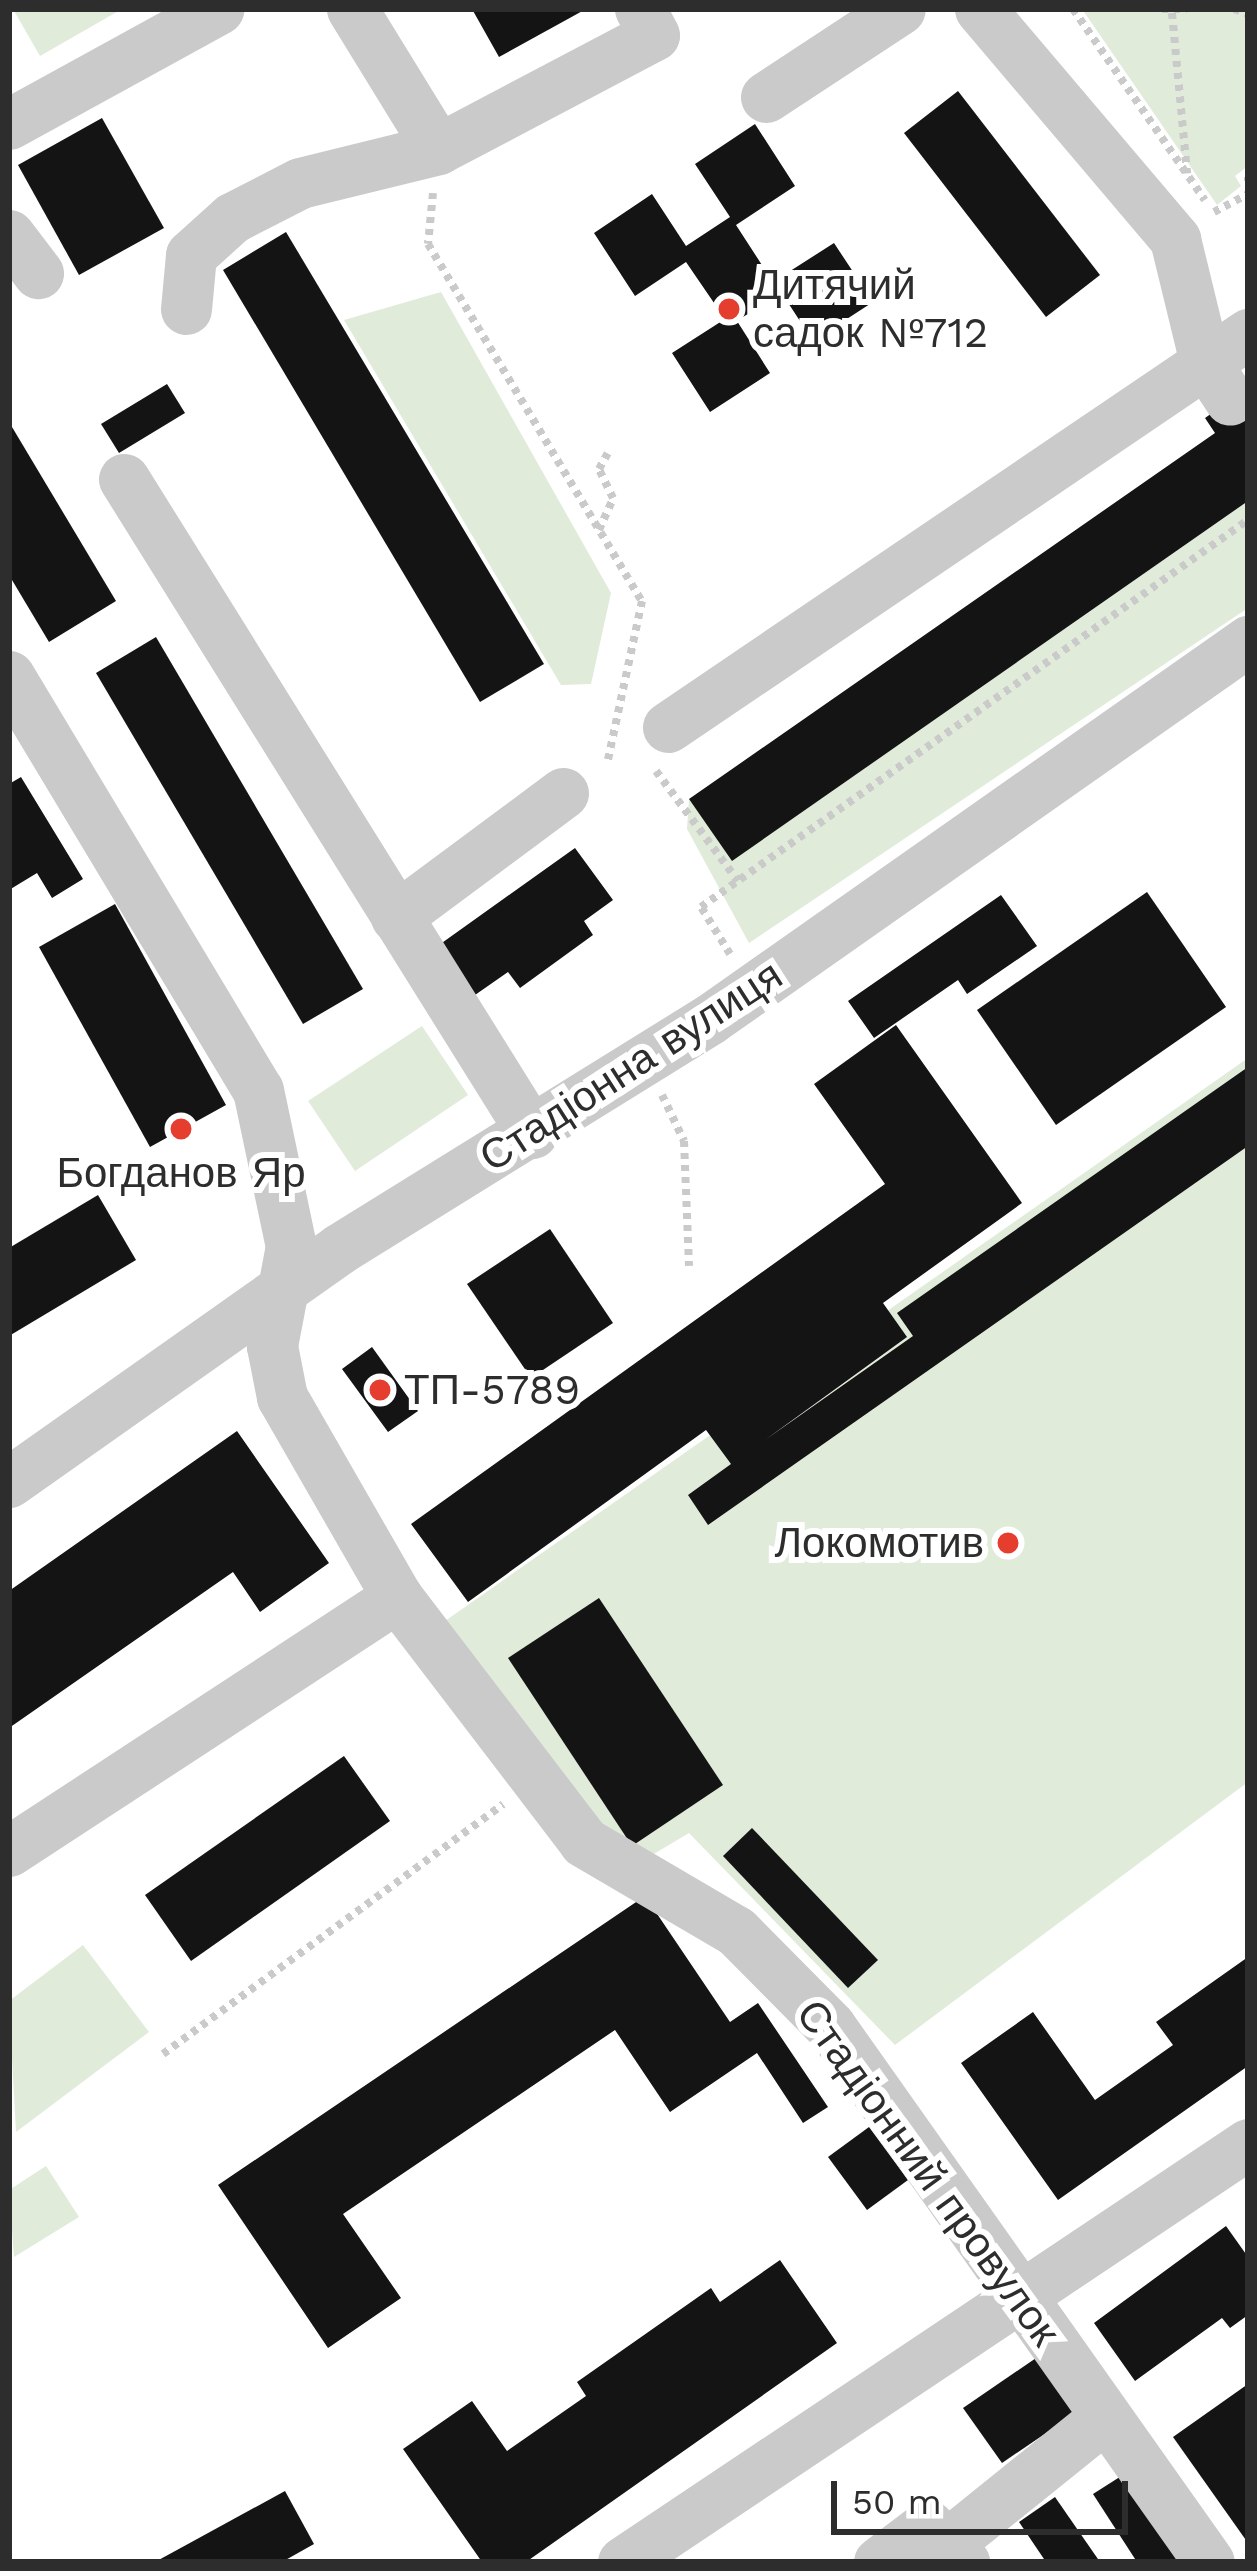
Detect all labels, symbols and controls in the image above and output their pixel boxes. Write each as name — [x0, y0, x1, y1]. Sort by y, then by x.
place label: Дитячий садок №712 — [753, 260, 988, 358]
marker: Дитячий садок №712 — [716, 296, 742, 322]
street label: Стадіонна вулиця — [471, 950, 791, 1182]
marker: Богданов Яр — [168, 1116, 194, 1142]
place label: Богданов Яр — [56, 1148, 306, 1198]
place label: ТП-5789 — [404, 1365, 580, 1415]
marker: ТП-5789 — [367, 1377, 393, 1403]
place label: Локомотив — [775, 1518, 984, 1568]
marker: Локомотив — [995, 1530, 1021, 1556]
street label: Стадіонний провулок — [786, 1990, 1070, 2356]
scale bar — [837, 2457, 1134, 2531]
text: 50 m — [852, 2481, 942, 2523]

